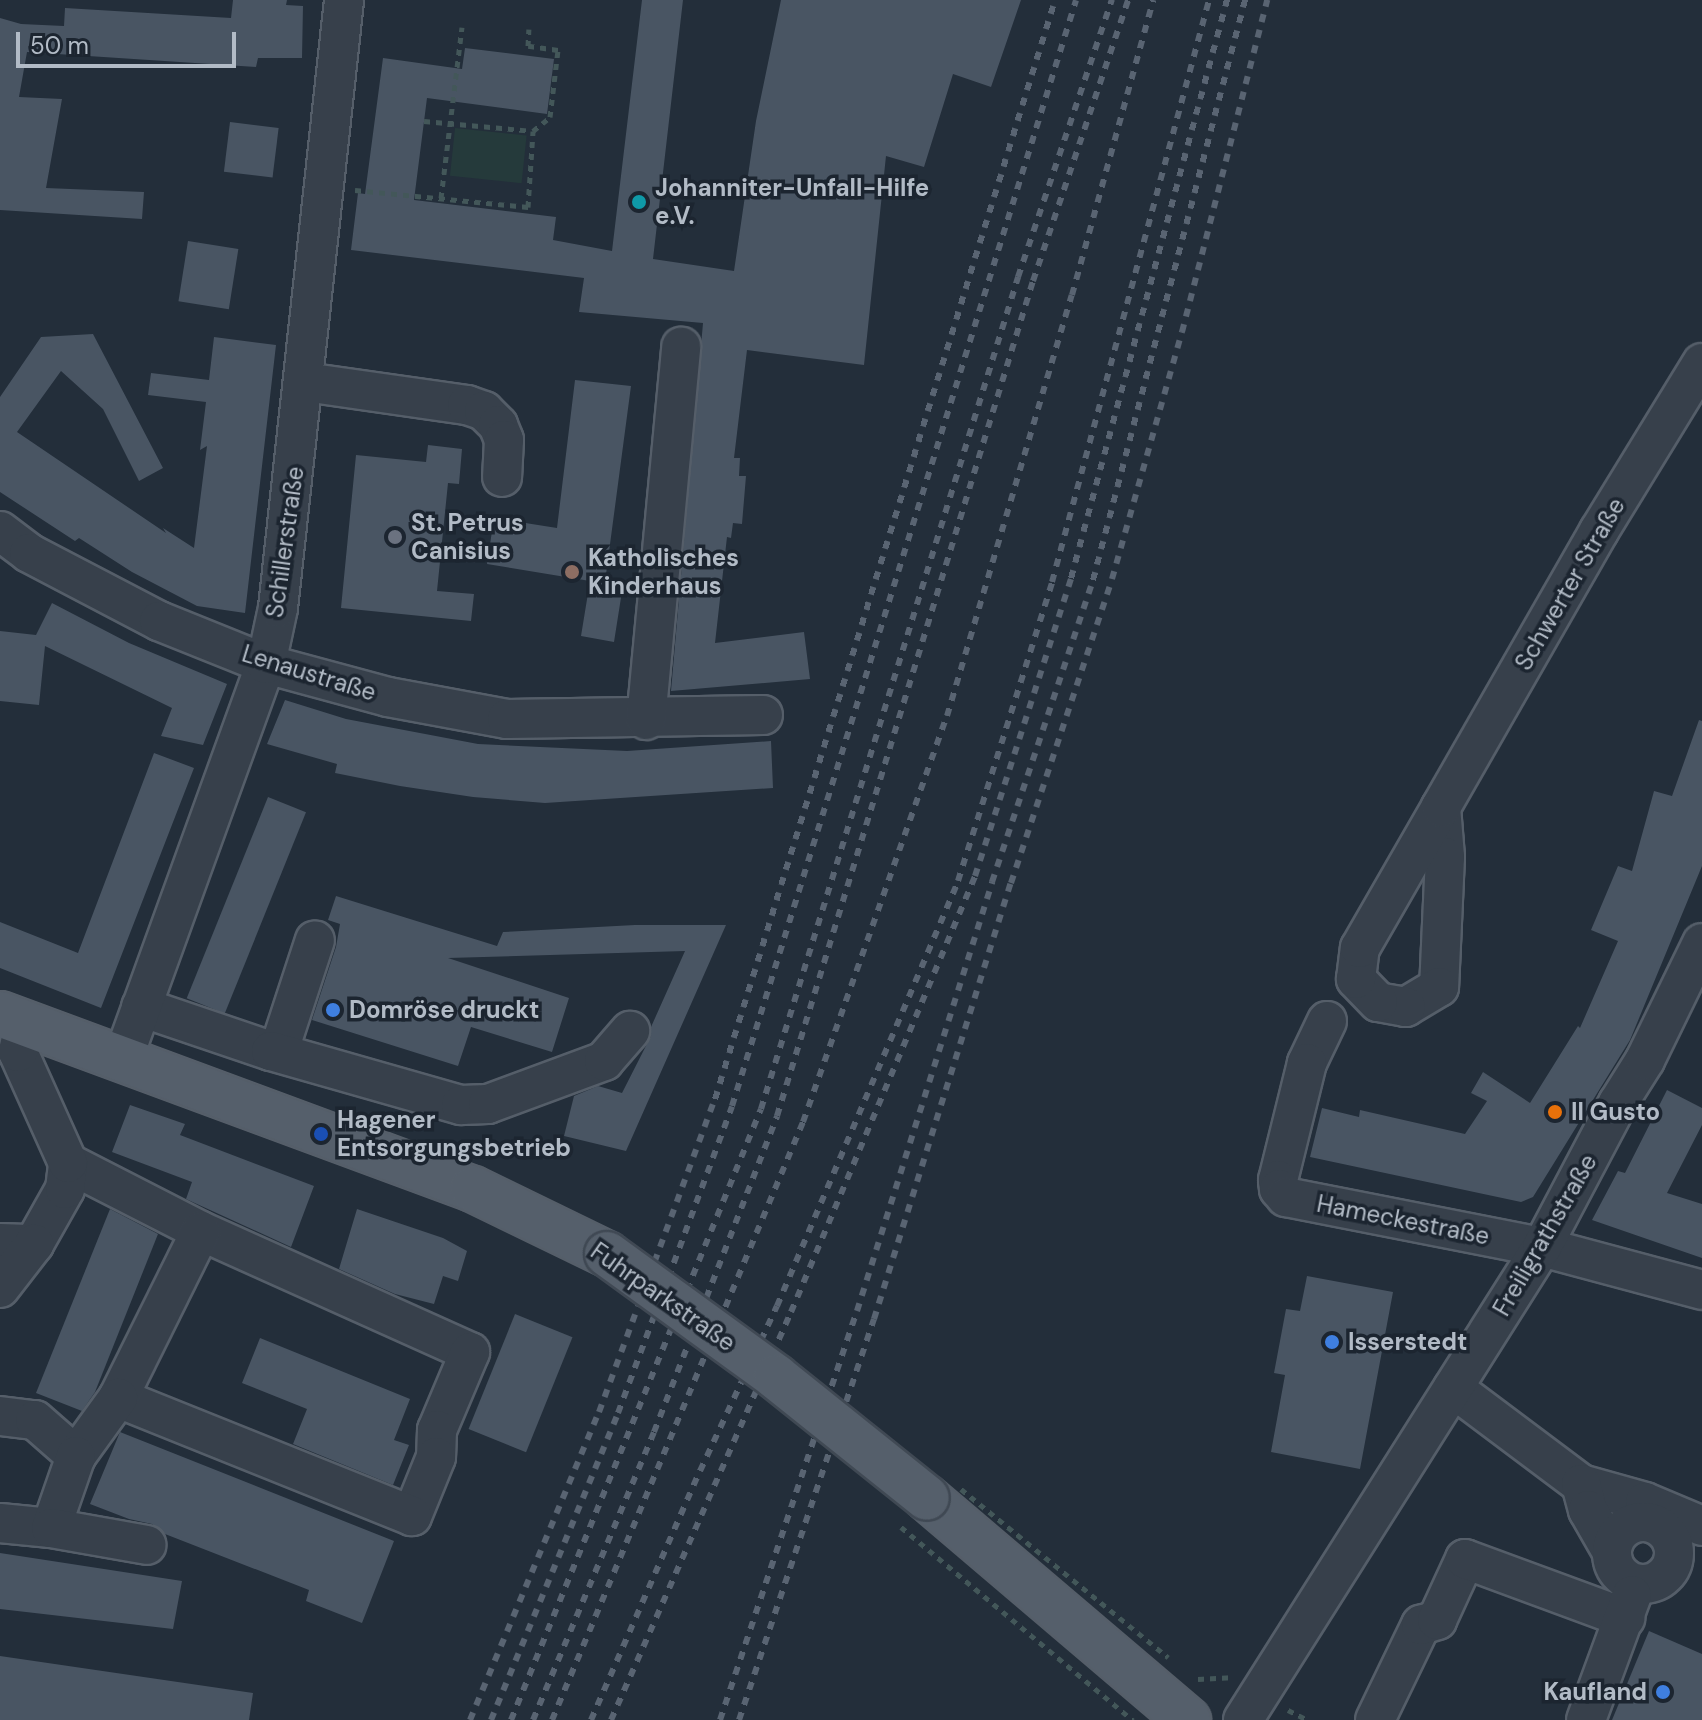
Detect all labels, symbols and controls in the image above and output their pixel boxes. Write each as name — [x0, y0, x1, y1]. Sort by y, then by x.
scale bar — [20, 16, 240, 66]
text: 50 m — [30, 30, 89, 61]
place label: Johanniter-Unfall-Hilfe e.V. — [655, 174, 929, 230]
marker: Johanniter-Unfall-Hilfe e.V. — [630, 193, 648, 211]
street label: Schillerstraße — [260, 465, 310, 619]
street label: Schwerter Straße — [1509, 493, 1631, 675]
place label: St. Petrus Canisius — [411, 509, 524, 565]
marker: St. Petrus Canisius — [386, 528, 404, 546]
place label: Katholisches Kinderhaus — [588, 544, 739, 600]
marker: Katholisches Kinderhaus — [563, 563, 581, 581]
street label: Lenaustraße — [239, 639, 379, 707]
place label: Domröse druckt — [349, 996, 539, 1024]
marker: Domröse druckt — [324, 1001, 342, 1019]
place label: Il Gusto — [1571, 1098, 1660, 1126]
marker: Il Gusto — [1546, 1103, 1564, 1121]
place label: Hagener Entsorgungsbetrieb — [337, 1106, 571, 1162]
marker: Hagener Entsorgungsbetrieb — [312, 1125, 330, 1143]
street label: Freiligrathstraße — [1487, 1149, 1603, 1321]
street label: Hameckestraße — [1314, 1189, 1492, 1251]
street label: Fuhrparkstraße — [585, 1237, 741, 1357]
place label: Isserstedt — [1348, 1328, 1467, 1356]
marker: Isserstedt — [1323, 1333, 1341, 1351]
place label: Kaufland — [1543, 1678, 1647, 1706]
marker: Kaufland — [1654, 1683, 1672, 1701]

